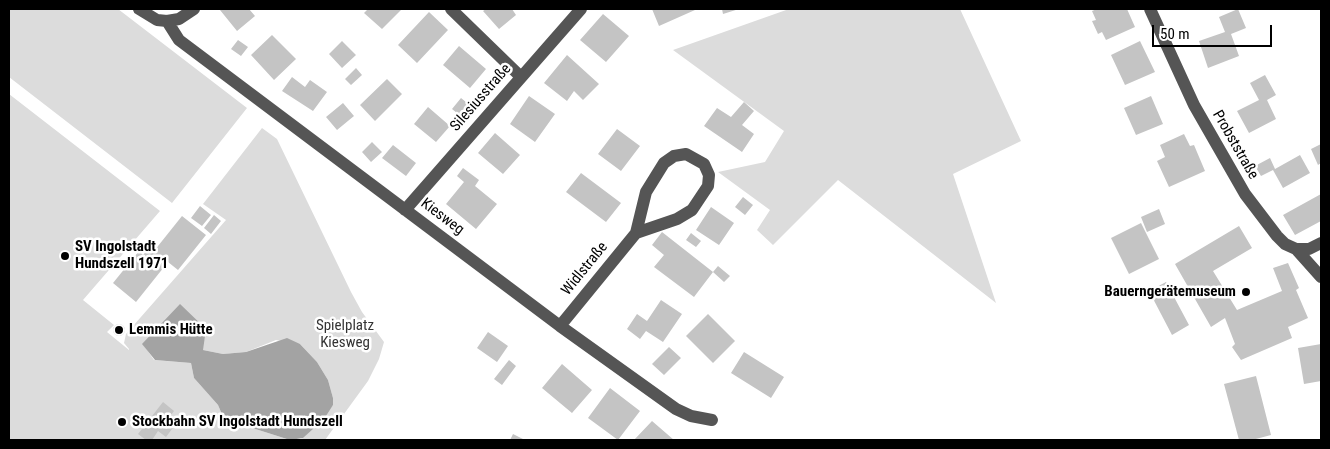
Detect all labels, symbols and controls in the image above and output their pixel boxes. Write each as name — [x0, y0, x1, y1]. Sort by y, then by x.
scale bar — [1155, 15, 1275, 47]
text: 50 m — [1160, 25, 1190, 43]
street label: Silesiusstraße — [447, 61, 515, 135]
street label: Probststraße — [1208, 107, 1262, 183]
street label: Kiesweg — [417, 195, 467, 239]
place label: SV Ingolstadt Hundszell 1971 — [75, 238, 168, 273]
street label: Widlstraße — [558, 239, 612, 299]
marker: SV Ingolstadt Hundszell 1971 — [59, 250, 71, 262]
place label: Bauerngerätemuseum — [1104, 283, 1236, 301]
marker: Bauerngerätemuseum — [1240, 286, 1252, 298]
park label: Spielplatz Kiesweg — [316, 317, 374, 352]
place label: Lemmis Hütte — [129, 321, 213, 339]
marker: Lemmis Hütte — [113, 324, 125, 336]
place label: Stockbahn SV Ingolstadt Hundszell — [132, 413, 343, 431]
marker: Stockbahn SV Ingolstadt Hundszell — [116, 416, 128, 428]

